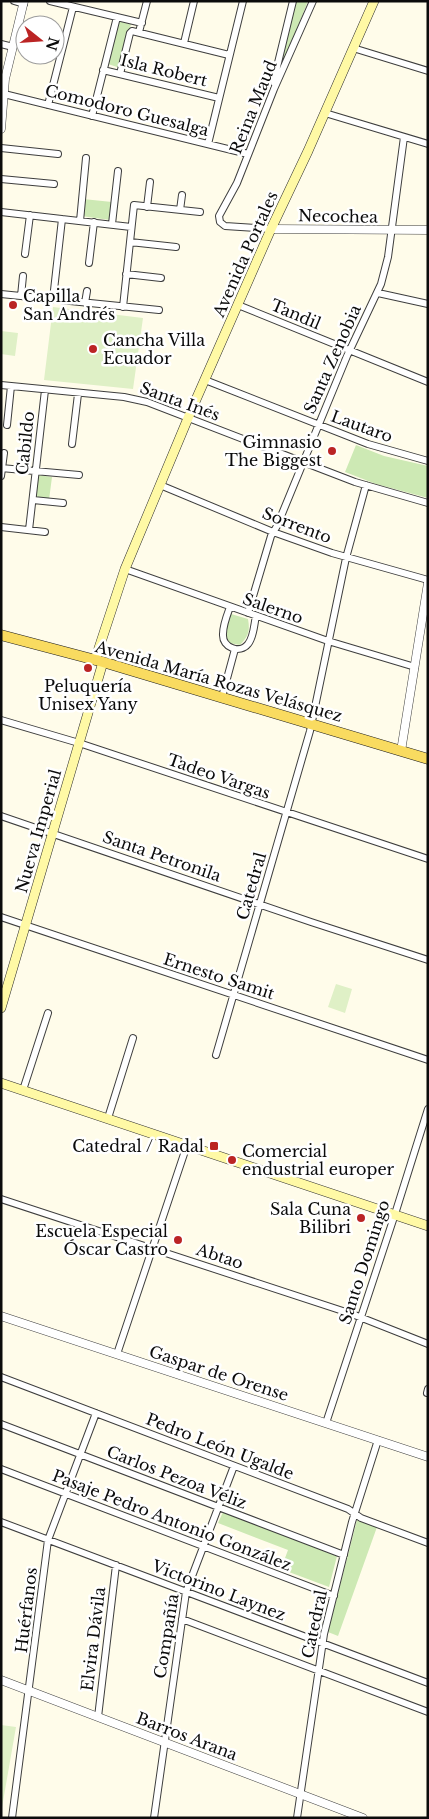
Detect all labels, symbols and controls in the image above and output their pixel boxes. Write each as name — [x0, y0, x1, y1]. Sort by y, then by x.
north arrow — [15, 15, 65, 65]
text: N — [42, 35, 63, 53]
street label: Isla Robert — [119, 50, 209, 90]
street label: Reina Maud — [225, 57, 281, 157]
street label: Comodoro Guesalga — [43, 80, 211, 140]
street label: Avenida Portales — [208, 188, 282, 321]
street label: Necochea — [298, 205, 378, 227]
place label: Capilla San Andrés — [23, 286, 115, 324]
street label: Tandil — [268, 295, 324, 333]
marker: Capilla San Andrés — [7, 299, 19, 311]
street label: Santa Zenobia — [299, 301, 365, 417]
place label: Cancha Villa Ecuador — [103, 330, 205, 368]
marker: Cancha Villa Ecuador — [87, 343, 99, 355]
street label: Santa Inés — [137, 377, 223, 425]
street label: Lautaro — [328, 406, 396, 446]
street label: Cabildo — [12, 410, 38, 476]
place label: Gimnasio The Biggest — [225, 432, 322, 470]
marker: Gimnasio The Biggest — [326, 445, 338, 457]
street label: Sorrento — [260, 503, 334, 547]
street label: Salerno — [240, 588, 306, 628]
street label: Avenida María Rozas Velásquez — [92, 636, 345, 726]
marker: Peluquería Unisex Yany — [82, 662, 94, 674]
place label: Peluquería Unisex Yany — [38, 676, 139, 714]
street label: Tadeo Vargas — [165, 749, 273, 803]
street label: Nueva Imperial — [11, 767, 65, 895]
street label: Santa Petronila — [100, 826, 224, 886]
street label: Catedral — [232, 850, 270, 922]
street label: Ernesto Samit — [161, 949, 277, 1003]
place label: Catedral / Radal — [72, 1136, 204, 1156]
marker: Catedral / Radal — [208, 1140, 220, 1152]
place label: Comercial endustrial europer — [242, 1141, 395, 1179]
marker: Comercial endustrial europer — [226, 1154, 238, 1166]
street label: Santo Domingo — [334, 1197, 394, 1327]
place label: Sala Cuna Bilibri — [270, 1199, 352, 1237]
marker: Sala Cuna Bilibri — [355, 1212, 367, 1224]
place label: Escuela Especial Óscar Castro — [35, 1221, 168, 1259]
marker: Escuela Especial Óscar Castro — [172, 1234, 184, 1246]
street label: Abtao — [193, 1239, 246, 1273]
street label: Gaspar de Orense — [147, 1341, 291, 1405]
street label: Pedro León Ugalde — [143, 1409, 297, 1483]
street label: Carlos Pezoa Véliz — [104, 1441, 250, 1513]
street label: Pasaje Pedro Antonio González — [50, 1465, 295, 1575]
street label: Victorino Laynez — [148, 1555, 289, 1625]
street label: Huérfanos — [11, 1566, 41, 1654]
street label: Elvira Dávila — [77, 1586, 109, 1692]
street label: Catedral — [297, 1588, 331, 1660]
street label: Compañía — [149, 1592, 183, 1680]
street label: Barros Arana — [134, 1708, 240, 1764]

